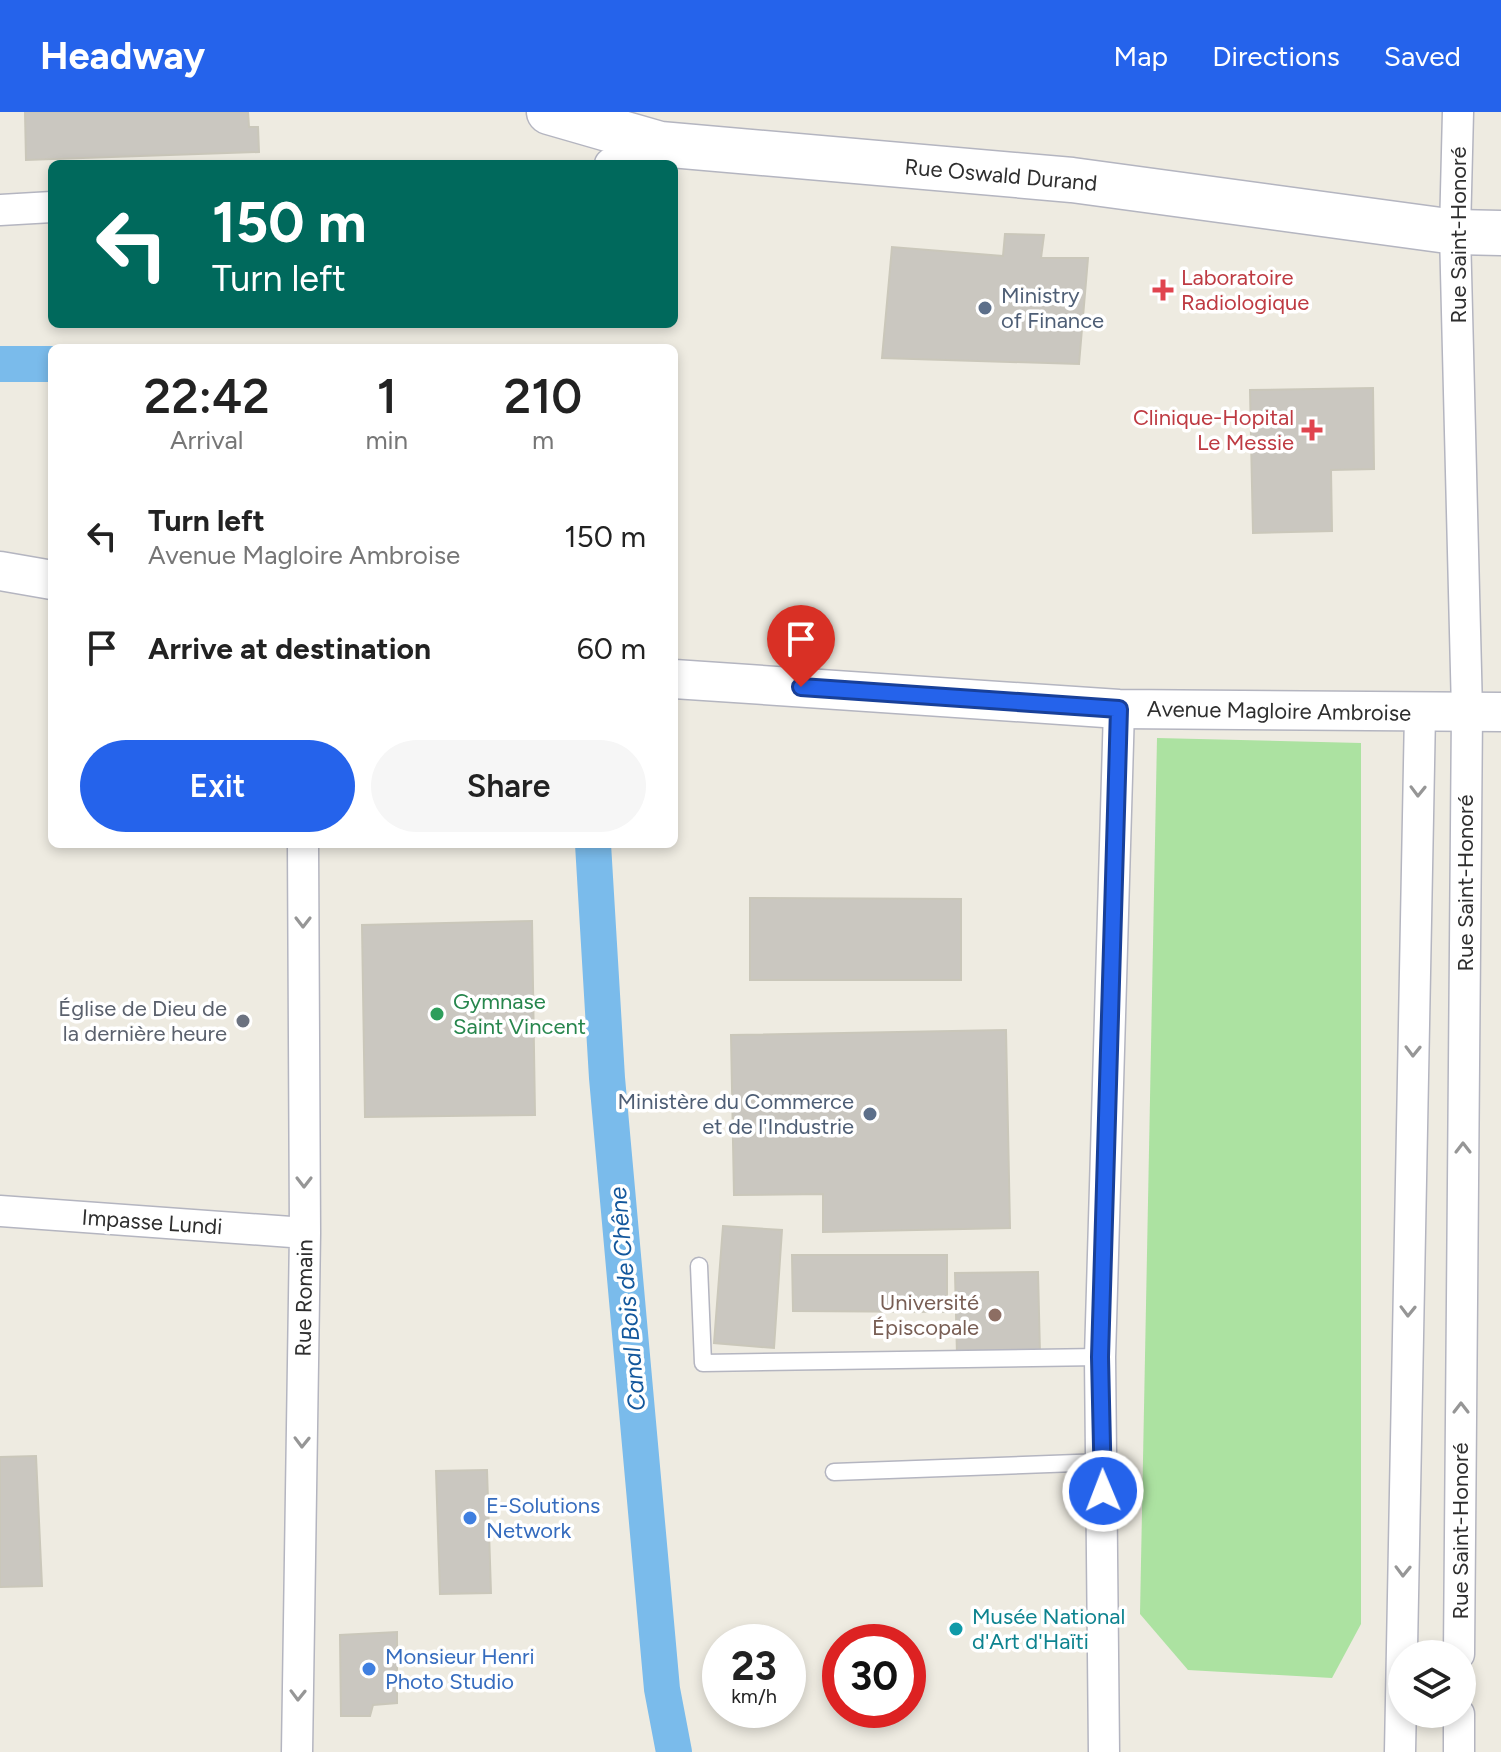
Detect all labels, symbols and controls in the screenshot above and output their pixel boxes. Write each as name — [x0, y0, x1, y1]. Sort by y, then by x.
text: Headway — [40, 33, 205, 79]
text: Map — [1114, 39, 1168, 73]
text: Directions — [1212, 39, 1340, 73]
text: Saved — [1384, 39, 1461, 73]
street label: Rue Saint-Honoré — [1445, 147, 1472, 323]
street label: Rue Oswald Durand — [903, 153, 1099, 197]
text: 150 m — [212, 189, 367, 256]
icon: left — [80, 192, 184, 296]
text: Turn left — [212, 257, 346, 300]
place label: Laboratoire Radiologique — [1181, 264, 1309, 316]
marker: Laboratoire Radiologique — [1152, 279, 1174, 301]
place label: Ministry of Finance — [1001, 282, 1104, 334]
marker: Ministry of Finance — [976, 299, 994, 317]
text: 22:42 — [144, 367, 270, 425]
text: 1 — [377, 367, 397, 425]
text: 210 — [504, 367, 582, 425]
place label: Clinique-Hopital Le Messie — [1133, 404, 1294, 456]
marker: Clinique-Hopital Le Messie — [1301, 419, 1323, 441]
text: Arrival — [170, 424, 243, 456]
text: min — [365, 424, 408, 456]
text: m — [532, 424, 554, 456]
text: Turn left — [148, 502, 265, 539]
icon: left — [80, 514, 124, 558]
text: 150 m — [564, 518, 646, 555]
text: Avenue Magloire Ambroise — [148, 539, 460, 571]
pin — [767, 605, 835, 687]
icon: arrive — [779, 617, 823, 661]
icon: arrive — [80, 626, 124, 670]
text: Arrive at destination — [148, 630, 431, 667]
text: 60 m — [577, 630, 646, 667]
street label: Avenue Magloire Ambroise — [1147, 695, 1411, 727]
button: Exit — [80, 740, 355, 832]
button: Share — [371, 740, 646, 832]
one-way arrow — [1410, 785, 1427, 798]
street label: Rue Saint-Honoré — [1452, 795, 1479, 971]
one-way arrow — [294, 916, 312, 929]
place label: Gymnase Saint Vincent — [453, 988, 586, 1040]
place label: Église de Dieu de la dernière heure — [58, 995, 227, 1047]
marker: Gymnase Saint Vincent — [428, 1005, 446, 1023]
marker: Église de Dieu de la dernière heure — [234, 1012, 252, 1030]
one-way arrow — [1405, 1045, 1422, 1058]
place label: Ministère du Commerce et de l'Industrie — [617, 1088, 854, 1140]
marker: Ministère du Commerce et de l'Industrie — [861, 1105, 879, 1123]
one-way arrow — [1454, 1141, 1472, 1154]
one-way arrow — [295, 1176, 313, 1189]
water label: Canal Bois de Chêne — [603, 1186, 651, 1412]
street label: Impasse Lundi — [81, 1204, 223, 1240]
street label: Rue Romain — [289, 1239, 319, 1357]
place label: Université Épiscopale — [872, 1289, 979, 1341]
one-way arrow — [1400, 1305, 1417, 1318]
marker: Université Épiscopale — [986, 1306, 1004, 1324]
one-way arrow — [1452, 1401, 1470, 1414]
one-way arrow — [293, 1436, 311, 1449]
street label: Rue Saint-Honoré — [1447, 1443, 1474, 1619]
position arrow — [1061, 1449, 1145, 1533]
place label: E-Solutions Network — [486, 1492, 600, 1544]
marker: E-Solutions Network — [461, 1509, 479, 1527]
one-way arrow — [1394, 1565, 1412, 1578]
place label: Musée National d'Art d'Haïti — [972, 1603, 1125, 1655]
marker: Musée National d'Art d'Haïti — [947, 1620, 965, 1638]
speed limit sign: 30 — [822, 1624, 926, 1728]
map controls — [1388, 1640, 1476, 1728]
button: layers — [1388, 1640, 1476, 1728]
text: 23 — [731, 1642, 777, 1690]
place label: Monsieur Henri Photo Studio — [385, 1643, 535, 1695]
marker: Monsieur Henri Photo Studio — [360, 1660, 378, 1678]
text: km/h — [731, 1684, 777, 1708]
one-way arrow — [290, 1689, 307, 1702]

